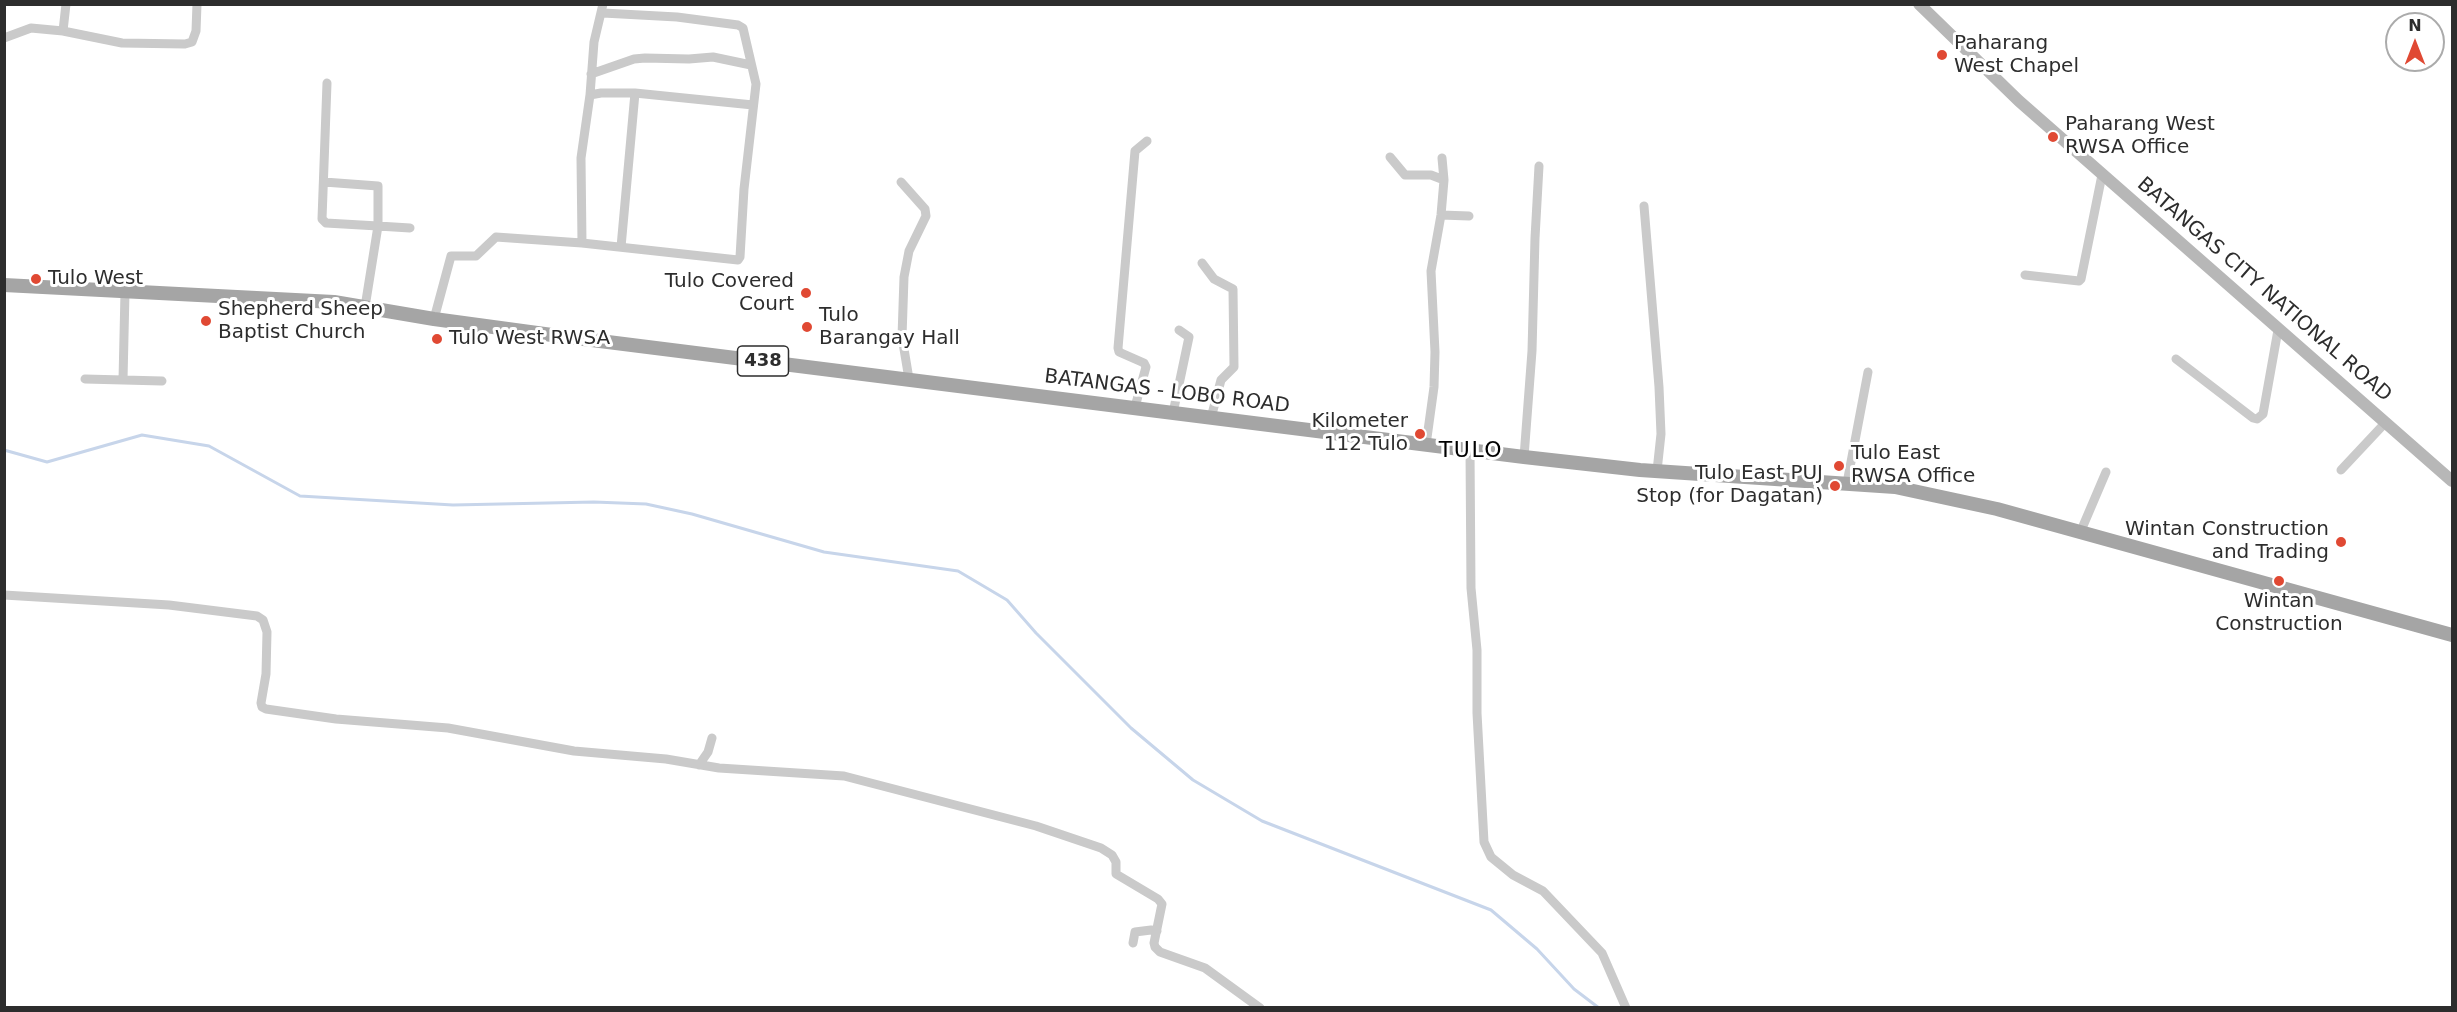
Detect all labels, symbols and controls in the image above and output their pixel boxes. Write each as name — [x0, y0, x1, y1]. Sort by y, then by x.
north arrow — [2385, 12, 2445, 72]
text: N — [2408, 16, 2422, 35]
place label: Paharang West Chapel — [1954, 32, 2079, 79]
marker: Paharang West Chapel — [1935, 48, 1949, 62]
place label: Paharang West RWSA Office — [2065, 113, 2215, 160]
marker: Paharang West RWSA Office — [2046, 130, 2060, 144]
street label: BATANGAS CITY NATIONAL ROAD — [2132, 173, 2396, 407]
place label: Tulo West — [48, 267, 143, 291]
place label: Tulo Covered Court — [665, 270, 794, 317]
marker: Tulo West — [29, 272, 43, 286]
marker: Tulo Covered Court — [799, 286, 813, 300]
place label: Shepherd Sheep Baptist Church — [218, 298, 383, 345]
place label: Tulo Barangay Hall — [819, 304, 960, 351]
marker: Shepherd Sheep Baptist Church — [199, 314, 213, 328]
marker: Tulo Barangay Hall — [800, 320, 814, 334]
place label: Tulo West RWSA — [449, 327, 610, 351]
marker: Tulo West RWSA — [430, 332, 444, 346]
road number: 438 — [738, 346, 789, 376]
street label: BATANGAS - LOBO ROAD — [1043, 365, 1291, 419]
place label: Kilometer 112 Tulo — [1311, 410, 1408, 457]
marker: Kilometer 112 Tulo — [1413, 427, 1427, 441]
district label: TULO — [1439, 438, 1503, 464]
place label: Tulo East RWSA Office — [1851, 442, 1975, 489]
marker: Tulo East RWSA Office — [1832, 459, 1846, 473]
place label: Tulo East PUJ Stop (for Dagatan) — [1636, 462, 1823, 509]
marker: Tulo East PUJ Stop (for Dagatan) — [1828, 479, 1842, 493]
place label: Wintan Construction and Trading — [2125, 518, 2329, 565]
marker: Wintan Construction and Trading — [2334, 535, 2348, 549]
marker: Wintan Construction — [2272, 574, 2286, 588]
place label: Wintan Construction — [2215, 590, 2343, 637]

